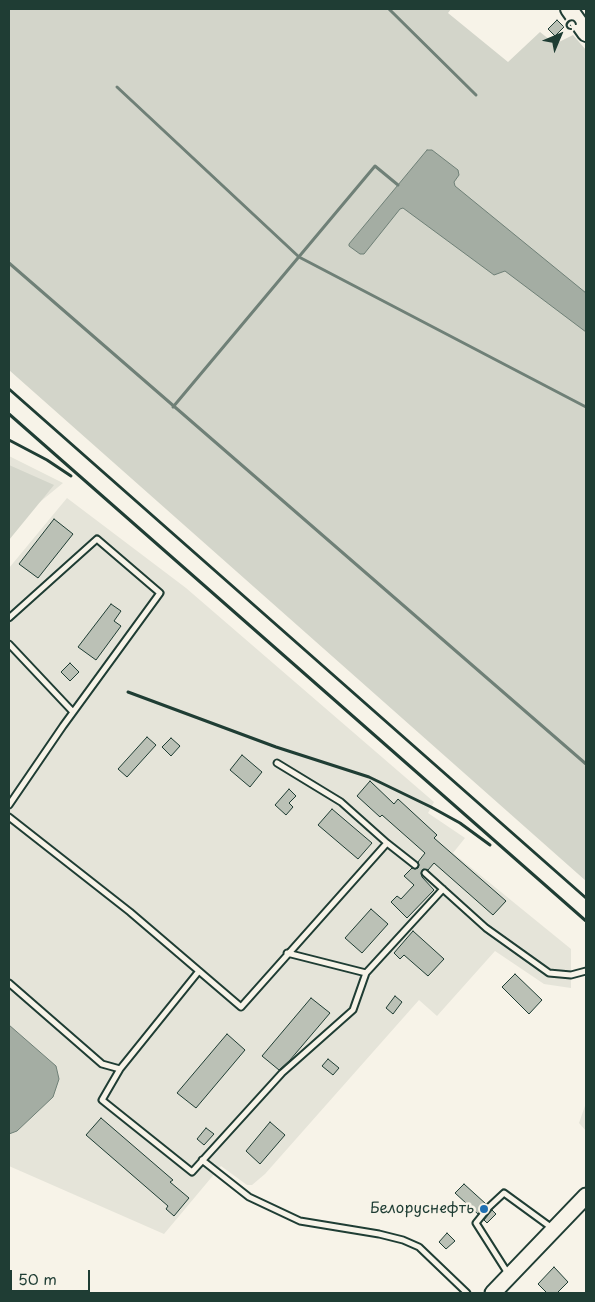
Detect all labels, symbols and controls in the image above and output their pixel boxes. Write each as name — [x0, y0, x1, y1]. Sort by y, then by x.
north arrow — [535, 10, 585, 60]
text: С — [560, 13, 582, 35]
place label: Белоруснефть — [370, 1200, 474, 1218]
marker: Белоруснефть — [478, 1203, 490, 1215]
scale bar — [12, 1260, 92, 1292]
text: 50 m — [18, 1267, 57, 1290]

